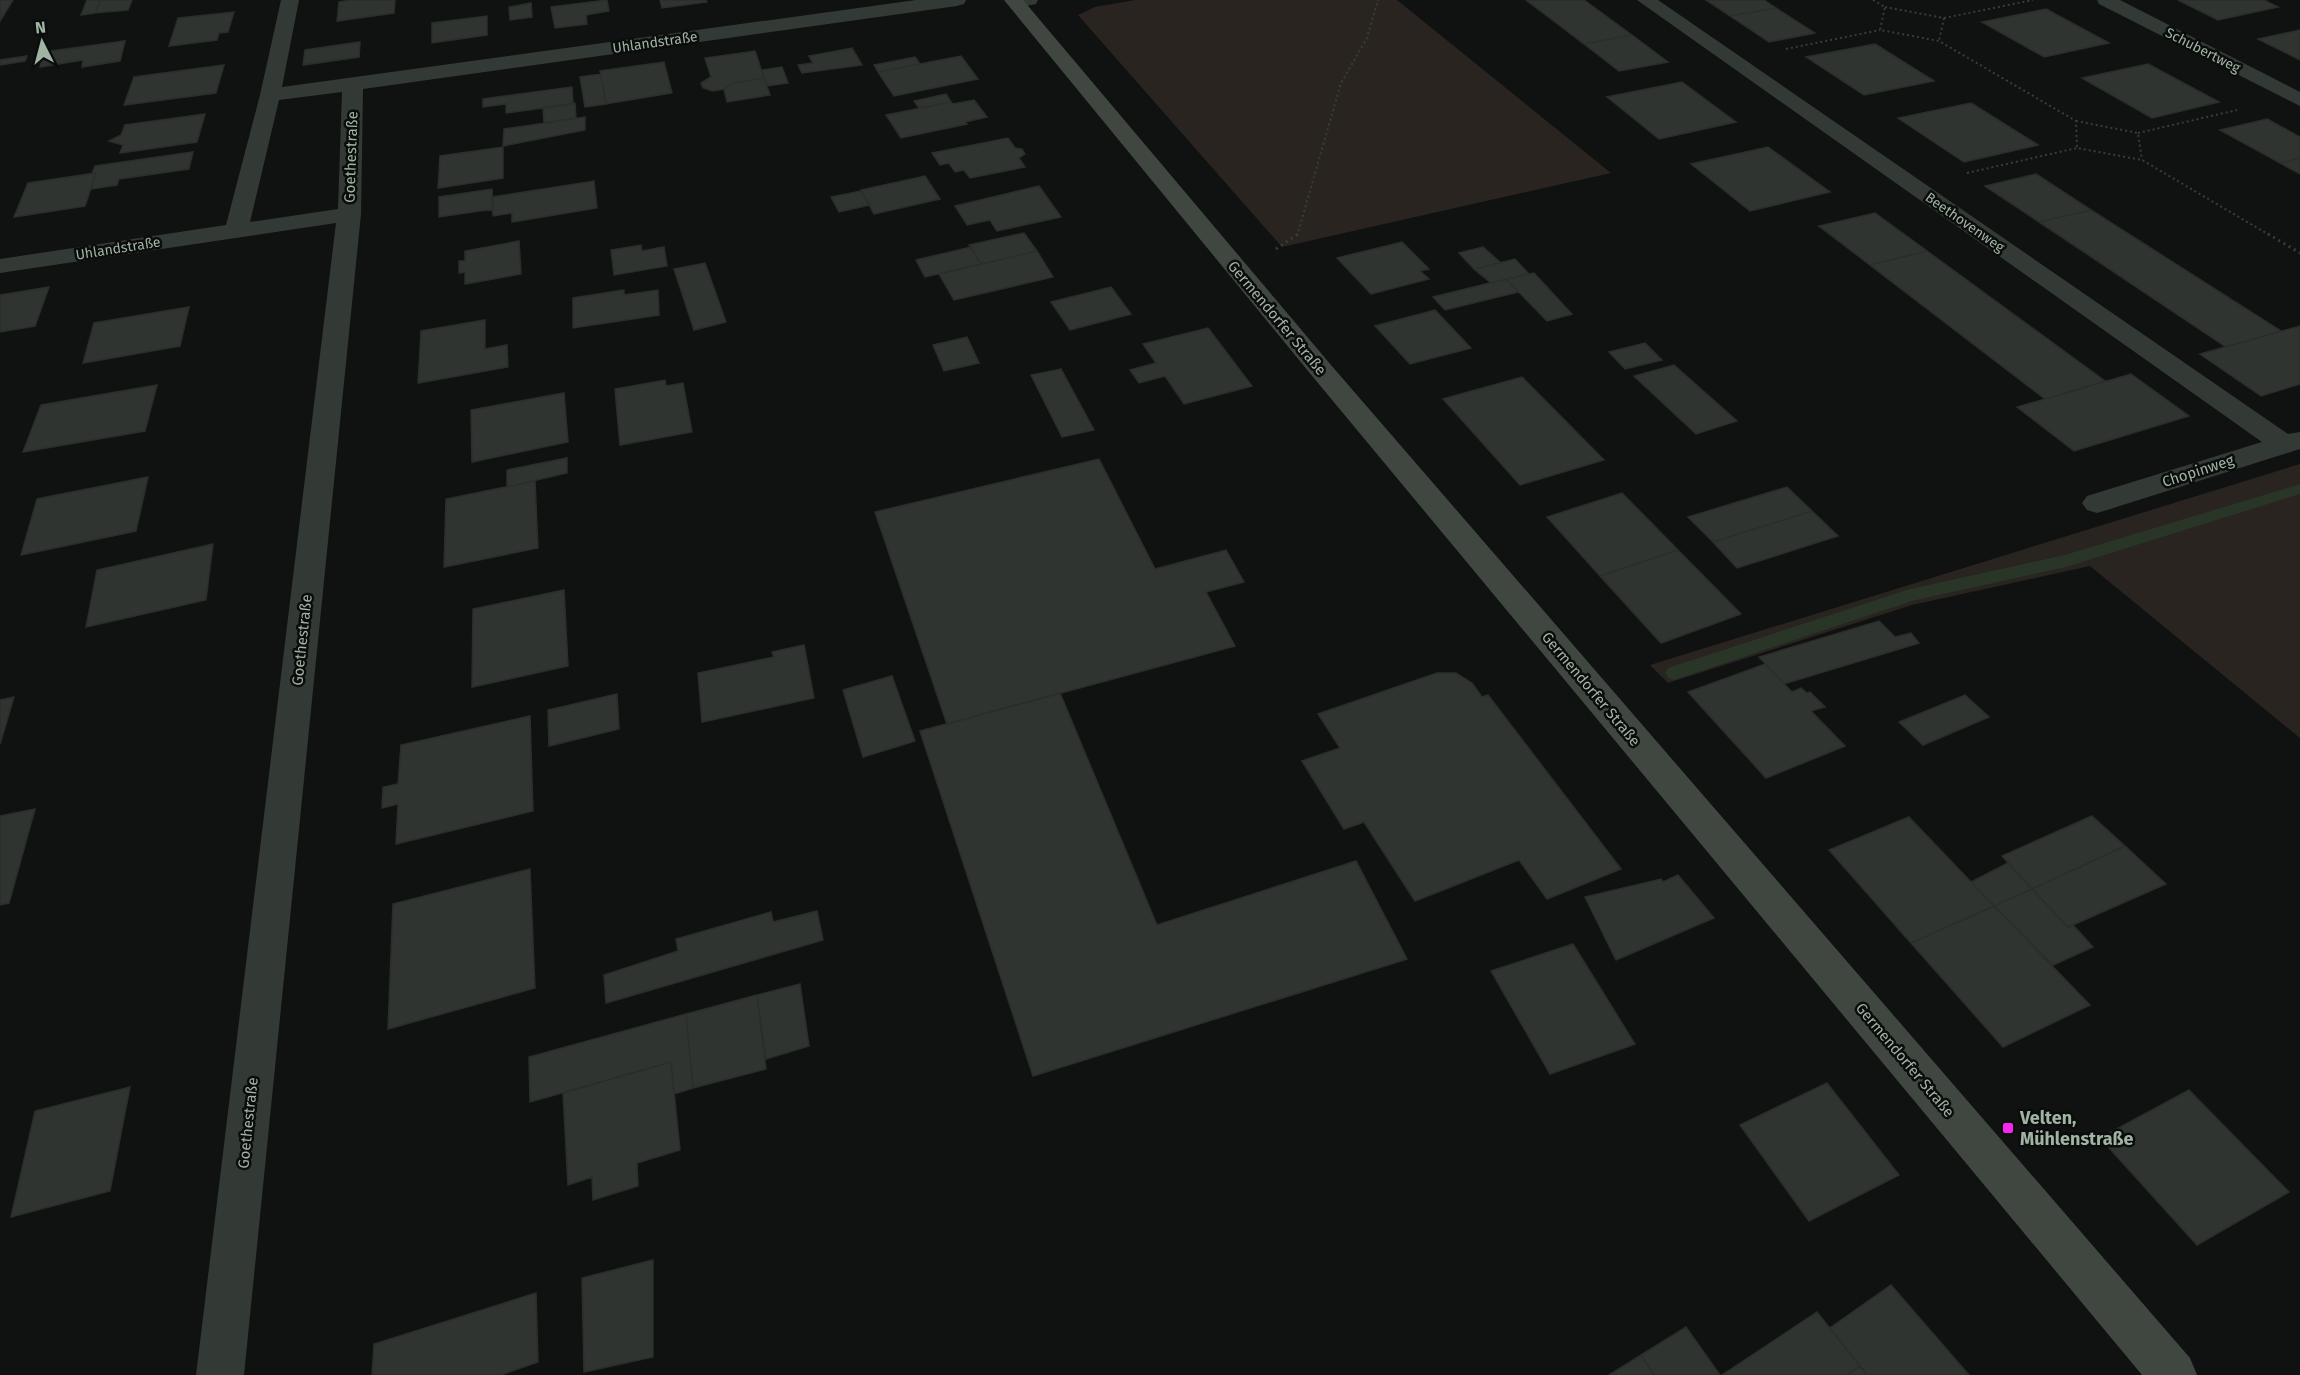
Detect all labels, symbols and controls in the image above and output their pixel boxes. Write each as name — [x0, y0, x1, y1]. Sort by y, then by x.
north arrow — [12, 12, 72, 72]
text: N — [34, 18, 47, 38]
street label: Schubertweg — [2162, 24, 2244, 77]
street label: Uhlandstraße — [611, 28, 699, 57]
street label: Goethestraße — [340, 111, 362, 203]
street label: Beethovenweg — [1922, 189, 2008, 256]
street label: Uhlandstraße — [74, 233, 162, 264]
street label: Germendorfer Straße — [1224, 257, 1330, 379]
street label: Chopinweg — [2160, 451, 2236, 491]
street label: Goethestraße — [288, 593, 316, 687]
street label: Germendorfer Straße — [1538, 628, 1644, 750]
street label: Germendorfer Straße — [1852, 999, 1958, 1121]
street label: Goethestraße — [234, 1076, 262, 1170]
place label: Velten, Mühlenstraße — [2019, 1107, 2133, 1150]
marker: Velten, Mühlenstraße — [2001, 1121, 2015, 1135]

